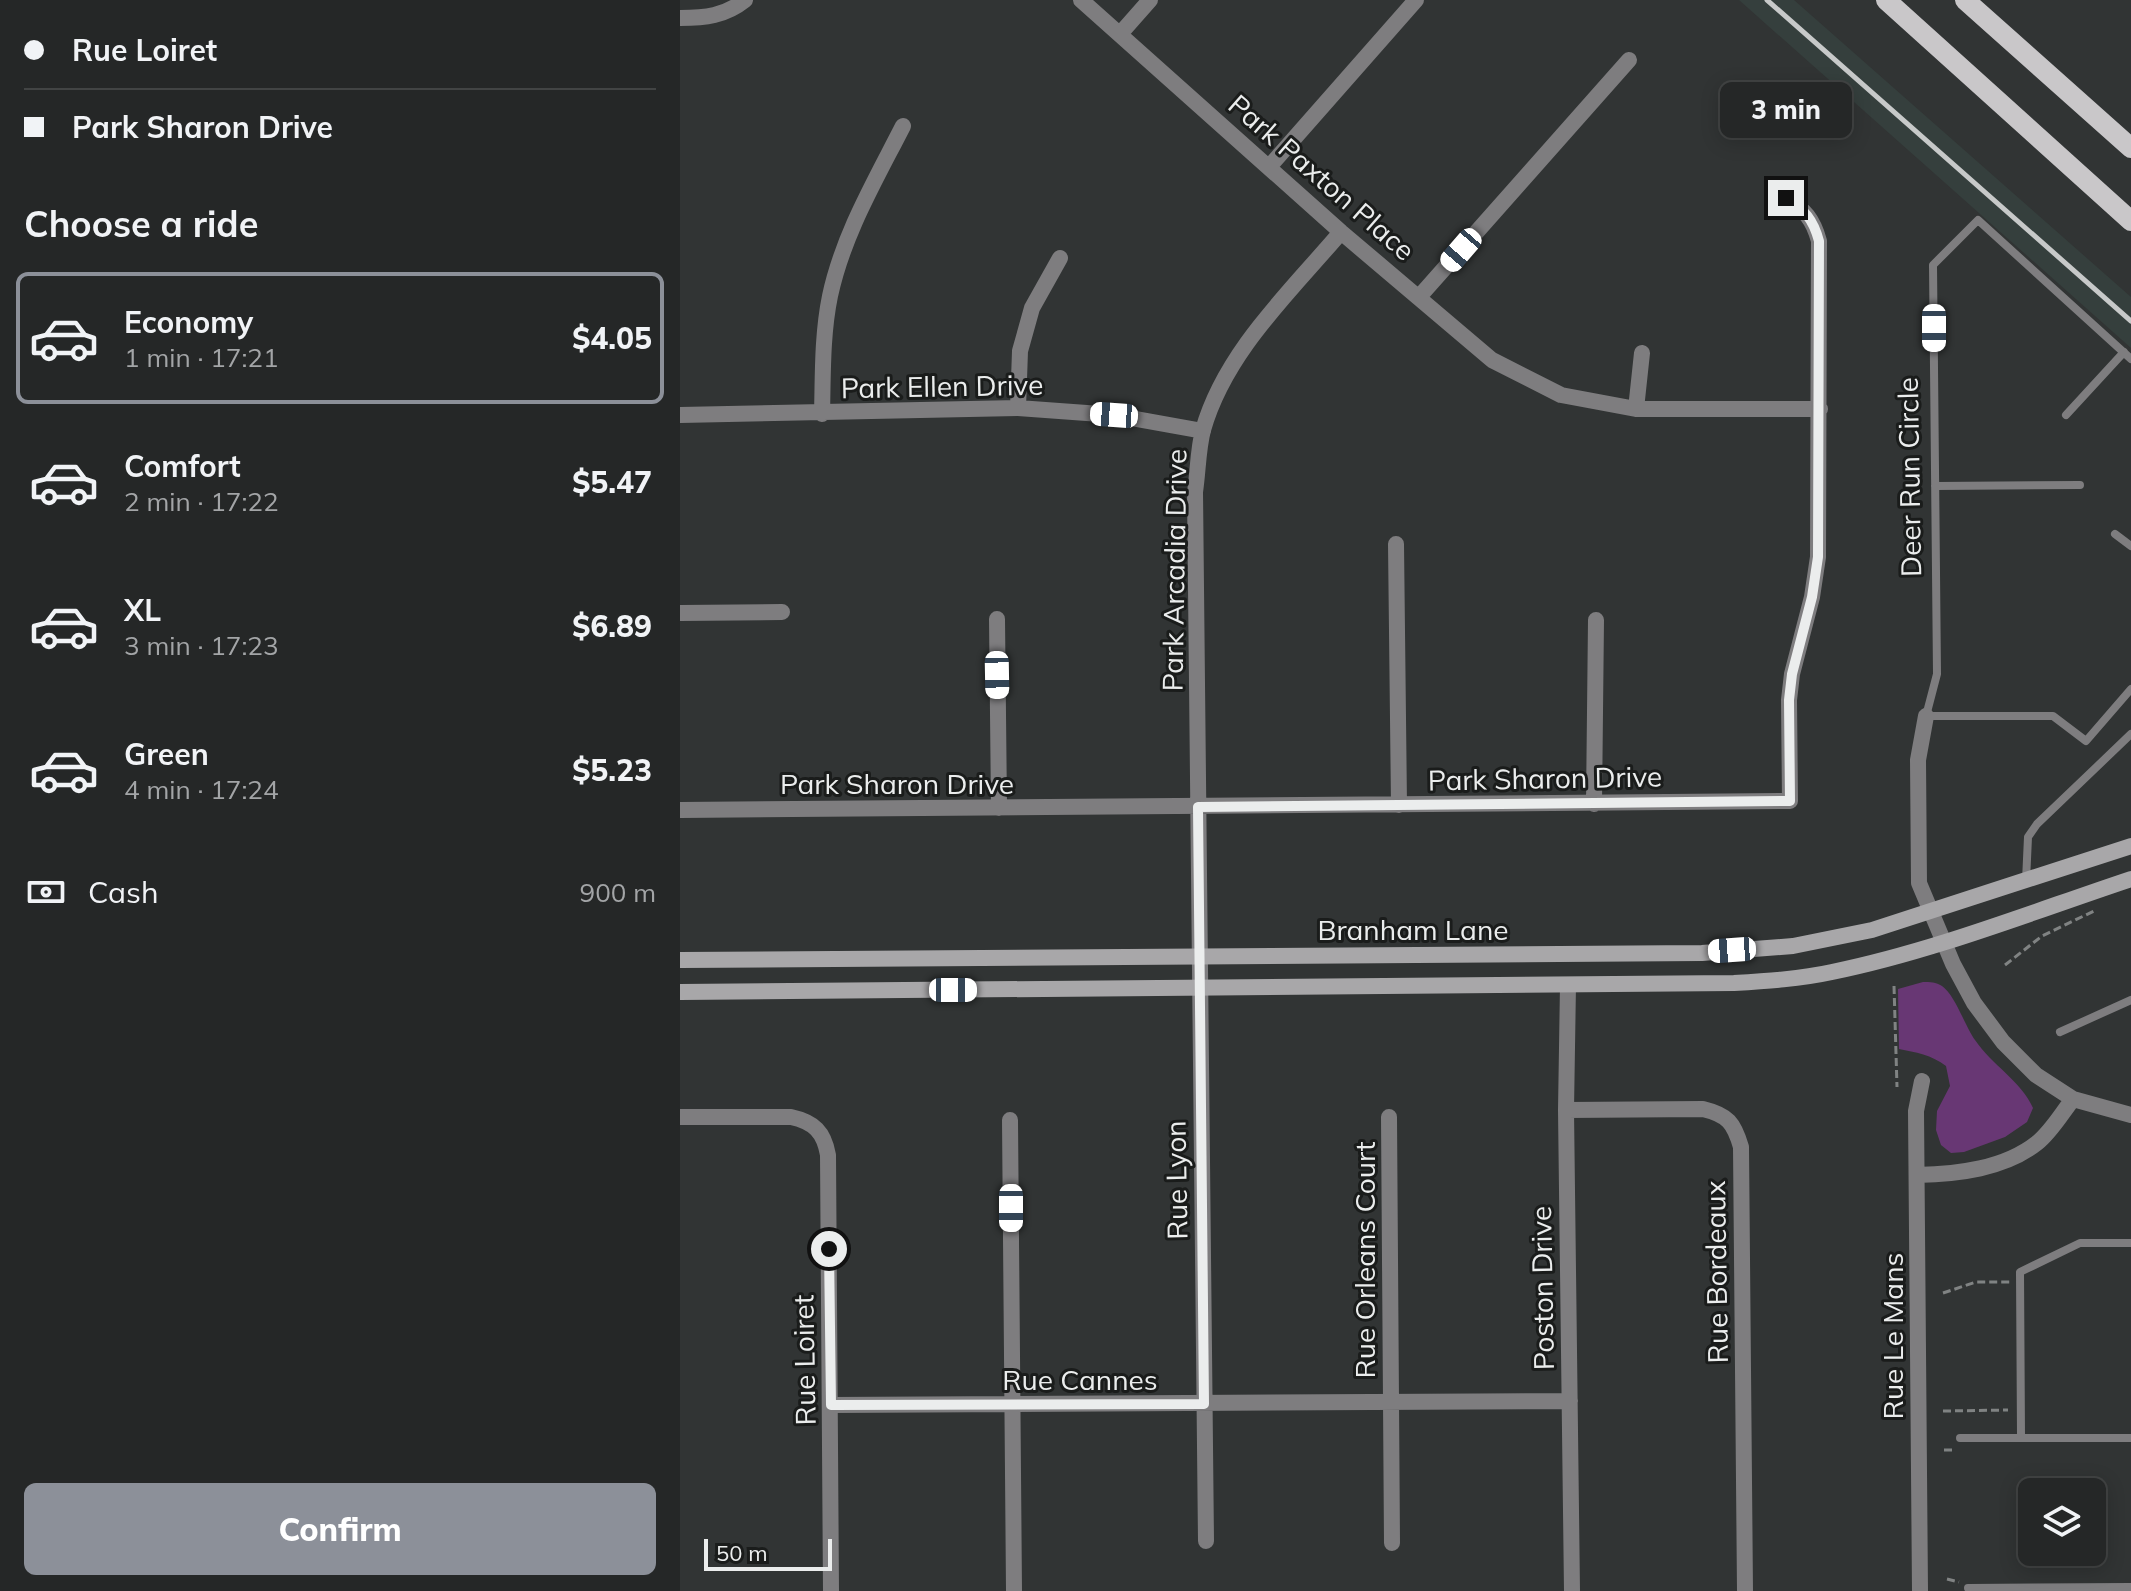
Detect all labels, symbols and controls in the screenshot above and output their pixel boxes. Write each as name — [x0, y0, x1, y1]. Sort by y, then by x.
text: Rue Loiret — [72, 31, 217, 69]
callout: 3 min — [1720, 82, 1852, 138]
street label: Park Paxton Place — [1222, 87, 1422, 267]
text: 3 min — [1751, 93, 1821, 126]
text: Park Sharon Drive — [72, 108, 333, 146]
route end — [1768, 180, 1804, 216]
text: Choose a ride — [24, 201, 258, 246]
car — [1436, 224, 1486, 276]
icon: car — [28, 302, 100, 374]
text: Economy — [124, 303, 253, 341]
car — [1922, 304, 1946, 352]
text: $4.05 — [572, 319, 652, 357]
text: 1 min · 17:21 — [124, 341, 279, 374]
street label: Park Ellen Drive — [840, 367, 1044, 405]
street label: Deer Run Circle — [1890, 377, 1928, 577]
car — [1089, 401, 1139, 429]
icon: car — [28, 446, 100, 518]
text: Comfort — [124, 447, 241, 485]
street label: Park Arcadia Drive — [1154, 448, 1194, 692]
text: $5.47 — [572, 463, 652, 501]
text: 2 min · 17:22 — [124, 485, 279, 518]
icon: car — [28, 590, 100, 662]
text: XL — [124, 591, 161, 629]
text: $6.89 — [572, 607, 652, 645]
text: 3 min · 17:23 — [124, 629, 279, 662]
car — [985, 651, 1009, 699]
icon: car — [28, 734, 100, 806]
text: Green — [124, 735, 209, 773]
text: $5.23 — [572, 751, 652, 789]
street label: Park Sharon Drive — [1428, 758, 1662, 798]
street label: Park Sharon Drive — [780, 766, 1014, 801]
text: 4 min · 17:24 — [124, 773, 279, 806]
icon: cash — [24, 870, 68, 914]
text: Cash — [88, 873, 159, 911]
text: 900 m — [580, 876, 656, 909]
street label: Branham Lane — [1317, 912, 1509, 947]
car — [1707, 936, 1757, 964]
car — [929, 978, 977, 1002]
street label: Rue Lyon — [1157, 1120, 1195, 1240]
street label: Rue Orleans Court — [1347, 1141, 1382, 1379]
street label: Rue Bordeaux — [1697, 1180, 1735, 1364]
car — [999, 1184, 1023, 1232]
street label: Poston Drive — [1523, 1206, 1561, 1370]
route start — [811, 1231, 847, 1267]
street label: Rue Le Mans — [1875, 1253, 1910, 1419]
street label: Rue Loiret — [785, 1294, 823, 1426]
street label: Rue Cannes — [1002, 1362, 1158, 1397]
map controls — [2018, 1478, 2106, 1566]
button: layers — [2018, 1478, 2106, 1566]
button: Confirm — [24, 1483, 656, 1575]
scale bar — [704, 1535, 832, 1571]
text: 50 m — [716, 1539, 767, 1567]

